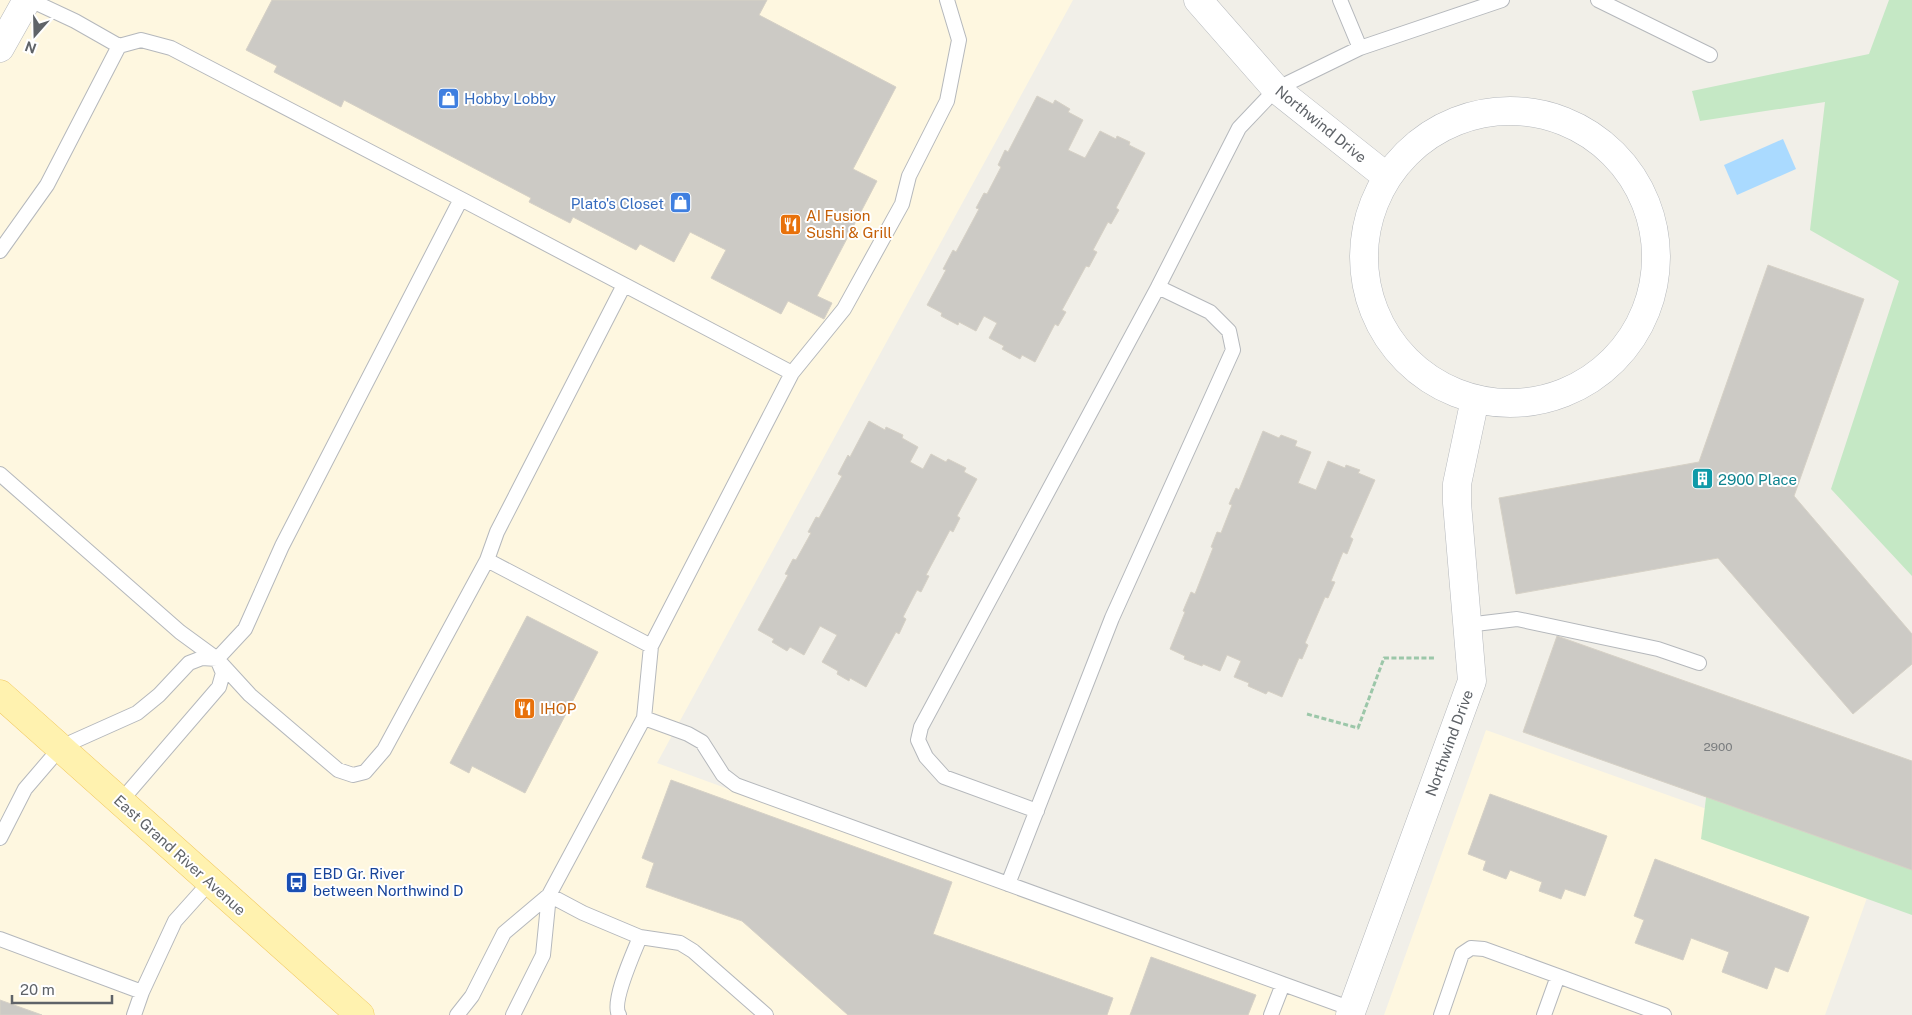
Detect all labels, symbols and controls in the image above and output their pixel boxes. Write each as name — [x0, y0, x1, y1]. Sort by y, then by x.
north arrow — [10, 10, 60, 60]
text: N — [23, 38, 38, 57]
street label: Northwind Drive — [1272, 82, 1370, 166]
shop icon: Hobby Lobby — [436, 86, 460, 110]
place label: Hobby Lobby — [464, 90, 556, 107]
shop icon: Plato's Closet — [668, 191, 692, 215]
place label: Plato's Closet — [571, 195, 664, 212]
place label: AI Fusion Sushi & Grill — [806, 207, 892, 241]
restaurant icon: AI Fusion Sushi & Grill — [778, 212, 802, 236]
building icon: 2900 Place — [1690, 467, 1714, 491]
place label: 2900 Place — [1718, 471, 1797, 488]
street label: Northwind Drive — [1422, 687, 1476, 799]
restaurant icon: IHOP — [512, 696, 536, 720]
place label: IHOP — [540, 700, 577, 717]
house number: 2900 — [1703, 740, 1733, 754]
street label: East Grand River Avenue — [111, 791, 249, 919]
place label: EBD Gr. River between Northwind D — [313, 865, 464, 899]
bus stop icon: EBD Gr. River between Northwind D — [285, 870, 309, 894]
scale bar — [12, 972, 112, 1004]
text: 20 m — [20, 981, 55, 998]

